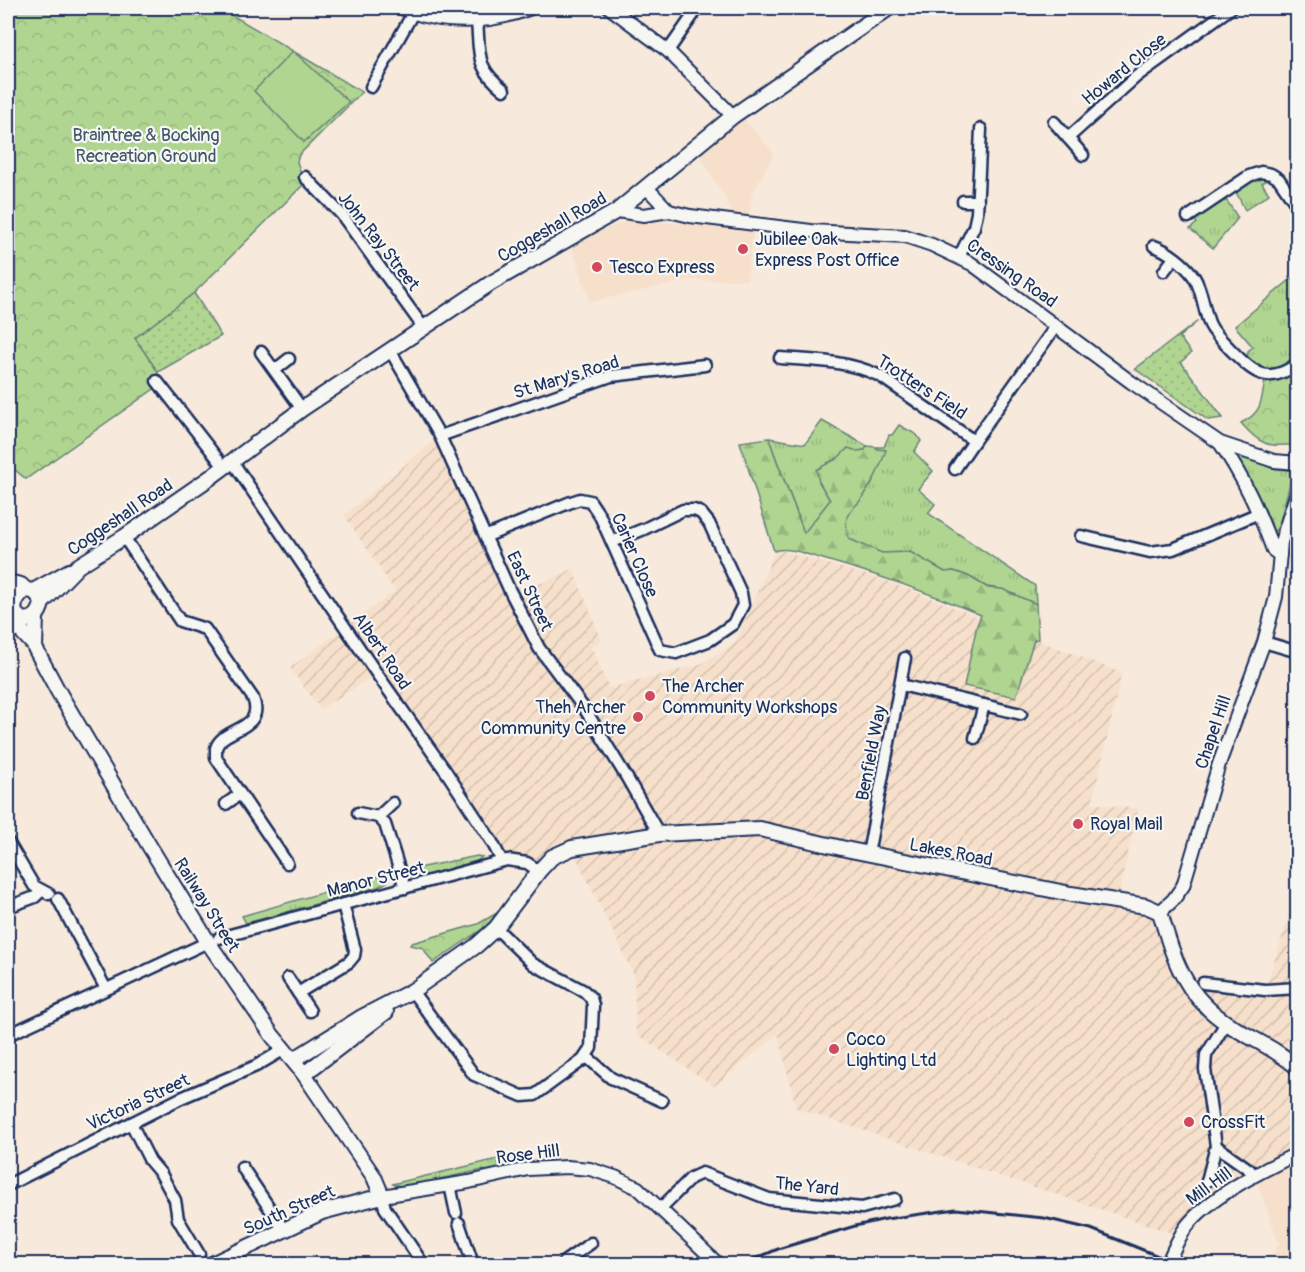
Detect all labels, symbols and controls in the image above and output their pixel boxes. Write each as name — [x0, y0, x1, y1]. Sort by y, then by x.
street label: Howard Close — [1077, 28, 1171, 110]
park label: Braintree & Bocking Recreation Ground — [73, 124, 219, 168]
street label: John Ray Street — [333, 187, 425, 296]
street label: Coggeshall Road — [494, 187, 611, 268]
place label: Jubilee Oak Express Post Office — [755, 228, 899, 272]
street label: Cressing Road — [962, 234, 1062, 313]
marker: Jubilee Oak Express Post Office — [736, 242, 750, 256]
place label: Tesco Express — [609, 256, 715, 279]
marker: Tesco Express — [590, 260, 604, 274]
street label: St Mary's Road — [510, 350, 622, 404]
street label: Trotters Field — [872, 350, 971, 425]
street label: Coggeshall Road — [63, 474, 177, 561]
street label: Carier Close — [606, 509, 663, 601]
street label: East Street — [501, 547, 558, 636]
street label: Albert Road — [347, 608, 416, 694]
place label: The Archer Community Workshops — [662, 675, 837, 719]
marker: The Archer Community Workshops — [643, 689, 657, 703]
street label: Chapel Hill — [1190, 692, 1237, 772]
place label: Theh Archer Community Centre — [481, 696, 627, 740]
street label: Benfield Way — [851, 703, 892, 803]
marker: Theh Archer Community Centre — [631, 710, 645, 724]
place label: Royal Mail — [1090, 813, 1163, 836]
marker: Royal Mail — [1071, 817, 1085, 831]
street label: Lakes Road — [907, 833, 994, 872]
street label: Railway Street — [168, 854, 245, 957]
street label: Manor Street — [325, 856, 428, 903]
place label: Coco Lighting Ltd — [846, 1028, 937, 1072]
marker: Coco Lighting Ltd — [827, 1042, 841, 1056]
street label: Victoria Street — [83, 1068, 194, 1136]
place label: CrossFit — [1201, 1111, 1266, 1134]
marker: CrossFit — [1182, 1115, 1196, 1129]
street label: Rose Hill — [495, 1139, 561, 1170]
street label: Mill Hill — [1182, 1162, 1237, 1211]
street label: The Yard — [774, 1172, 840, 1201]
street label: South Street — [240, 1180, 339, 1241]

